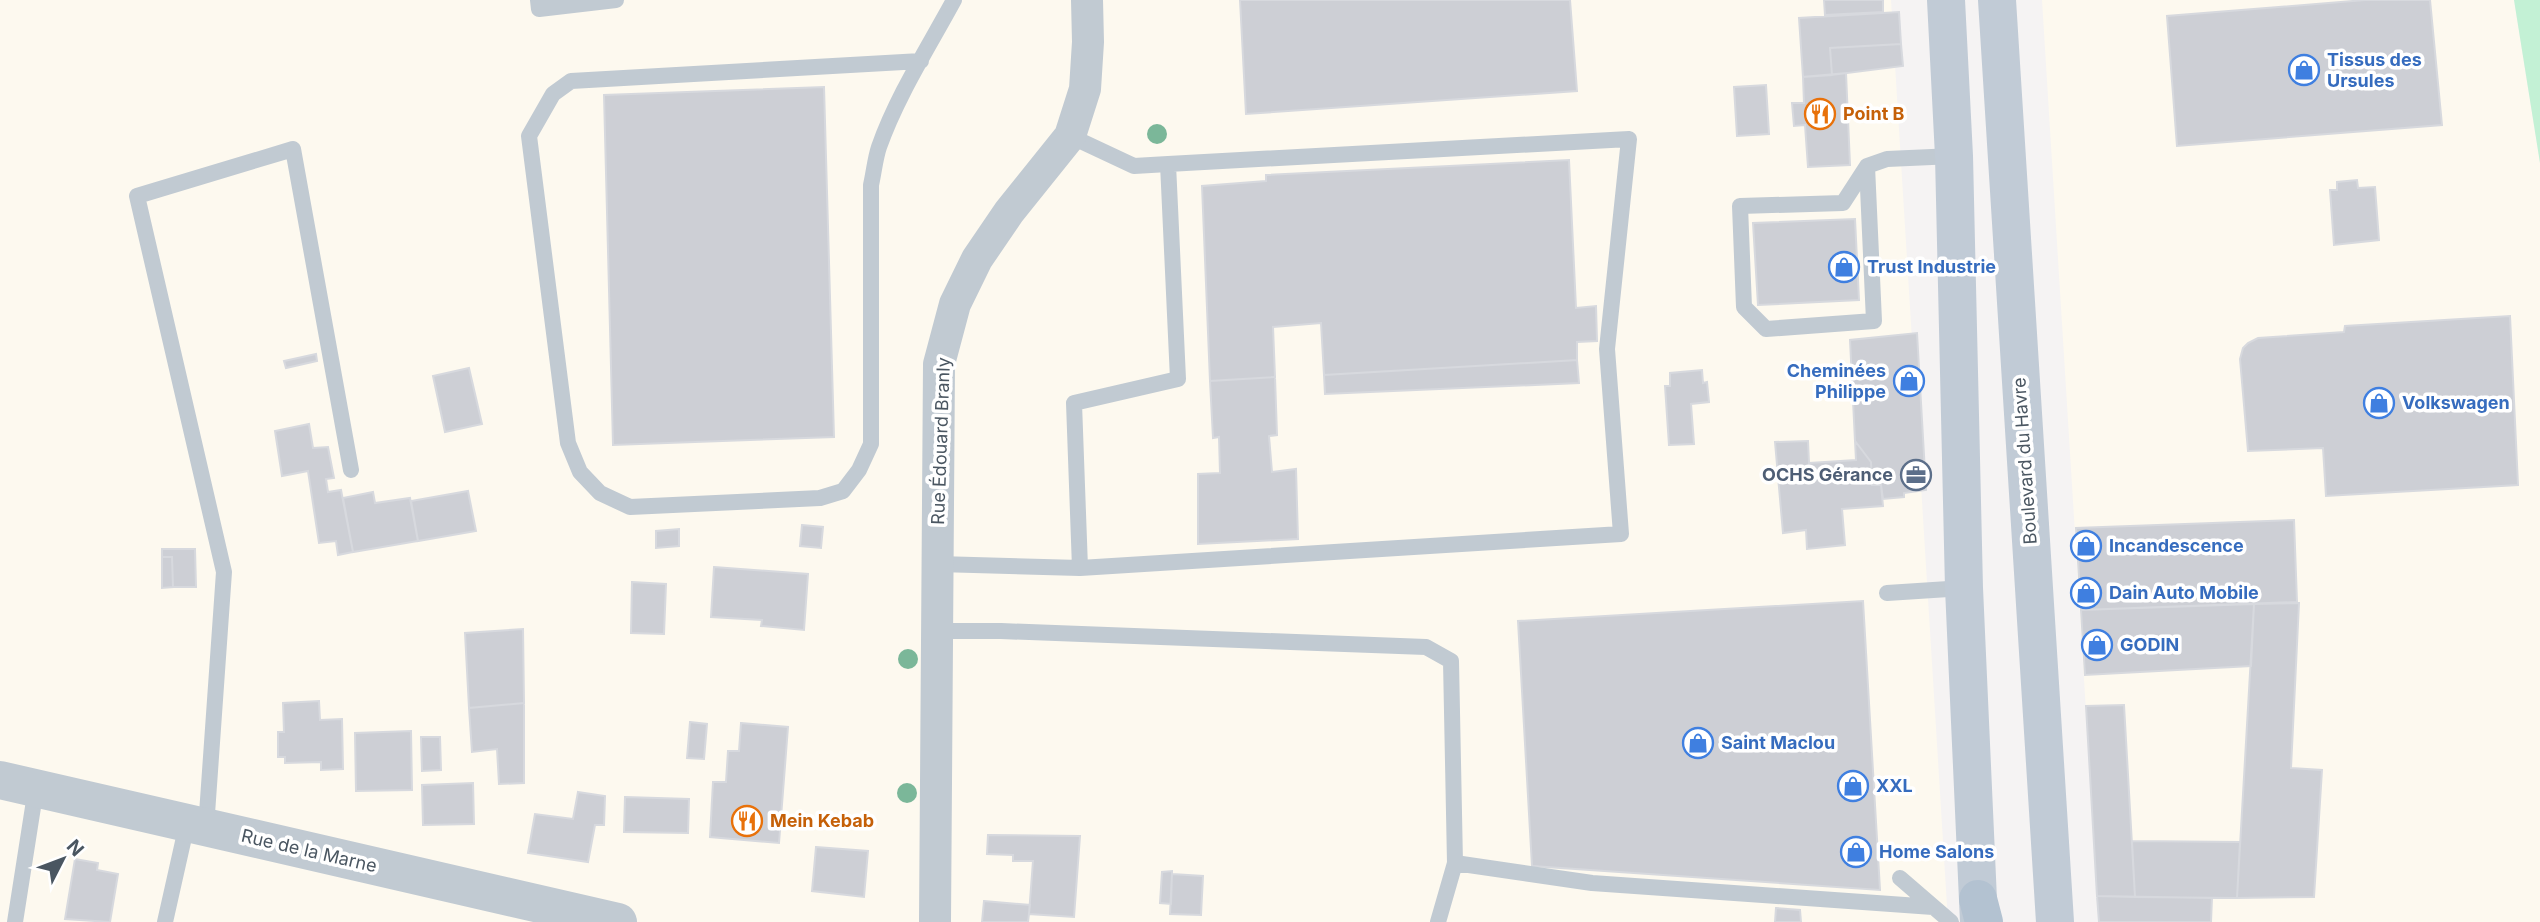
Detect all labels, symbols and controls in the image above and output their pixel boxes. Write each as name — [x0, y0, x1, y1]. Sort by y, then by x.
place label: Tissus des Ursules — [2327, 49, 2422, 91]
shop icon: Tissus des Ursules — [2287, 53, 2321, 87]
restaurant icon: Point B — [1803, 97, 1837, 131]
place label: Point B — [1843, 103, 1904, 124]
shop icon: Trust Industrie — [1827, 250, 1861, 284]
place label: Trust Industrie — [1867, 256, 1996, 277]
street label: Rue Édouard Branly — [926, 357, 954, 525]
place label: Cheminées Philippe — [1787, 360, 1886, 402]
shop icon: Cheminées Philippe — [1892, 364, 1926, 398]
street label: Boulevard du Havre — [2008, 377, 2041, 545]
shop icon: Volkswagen — [2362, 386, 2396, 420]
place label: Volkswagen — [2402, 392, 2510, 413]
office icon: OCHS Gérance — [1899, 458, 1933, 492]
place label: OCHS Gérance — [1762, 464, 1893, 485]
shop icon: Incandescence — [2069, 529, 2103, 563]
place label: Incandescence — [2109, 535, 2244, 556]
shop icon: Dain Auto Mobile — [2069, 576, 2103, 610]
place label: Dain Auto Mobile — [2109, 582, 2259, 603]
shop icon: GODIN — [2080, 628, 2114, 662]
place label: GODIN — [2120, 634, 2179, 655]
shop icon: Saint Maclou — [1681, 726, 1715, 760]
place label: Saint Maclou — [1721, 732, 1835, 753]
shop icon: XXL — [1836, 769, 1870, 803]
place label: XXL — [1876, 775, 1913, 796]
restaurant icon: Mein Kebab — [730, 804, 764, 838]
place label: Mein Kebab — [770, 810, 874, 831]
north arrow — [28, 824, 98, 894]
street label: Rue de la Marne — [239, 825, 379, 876]
text: N — [62, 835, 89, 861]
shop icon: Home Salons — [1839, 835, 1873, 869]
place label: Home Salons — [1879, 841, 1994, 862]

